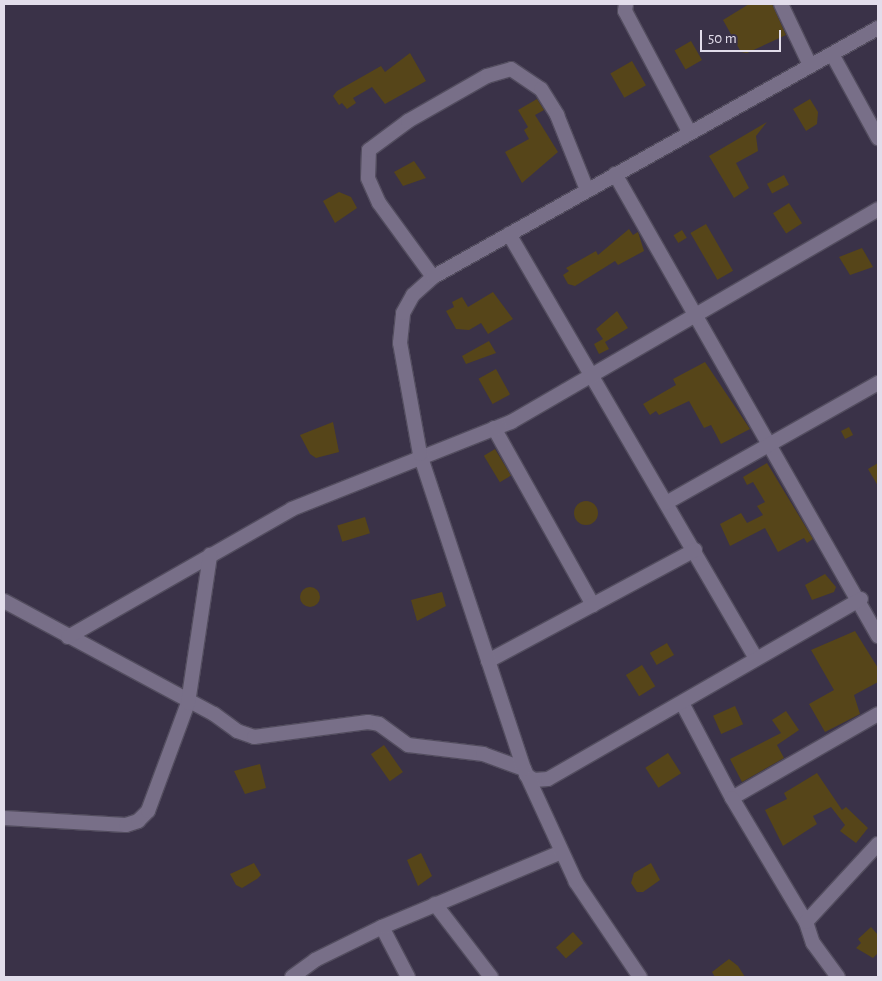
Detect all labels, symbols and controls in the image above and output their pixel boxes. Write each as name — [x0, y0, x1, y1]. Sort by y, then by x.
scale bar — [702, 20, 783, 52]
text: 50 m — [708, 31, 737, 46]

